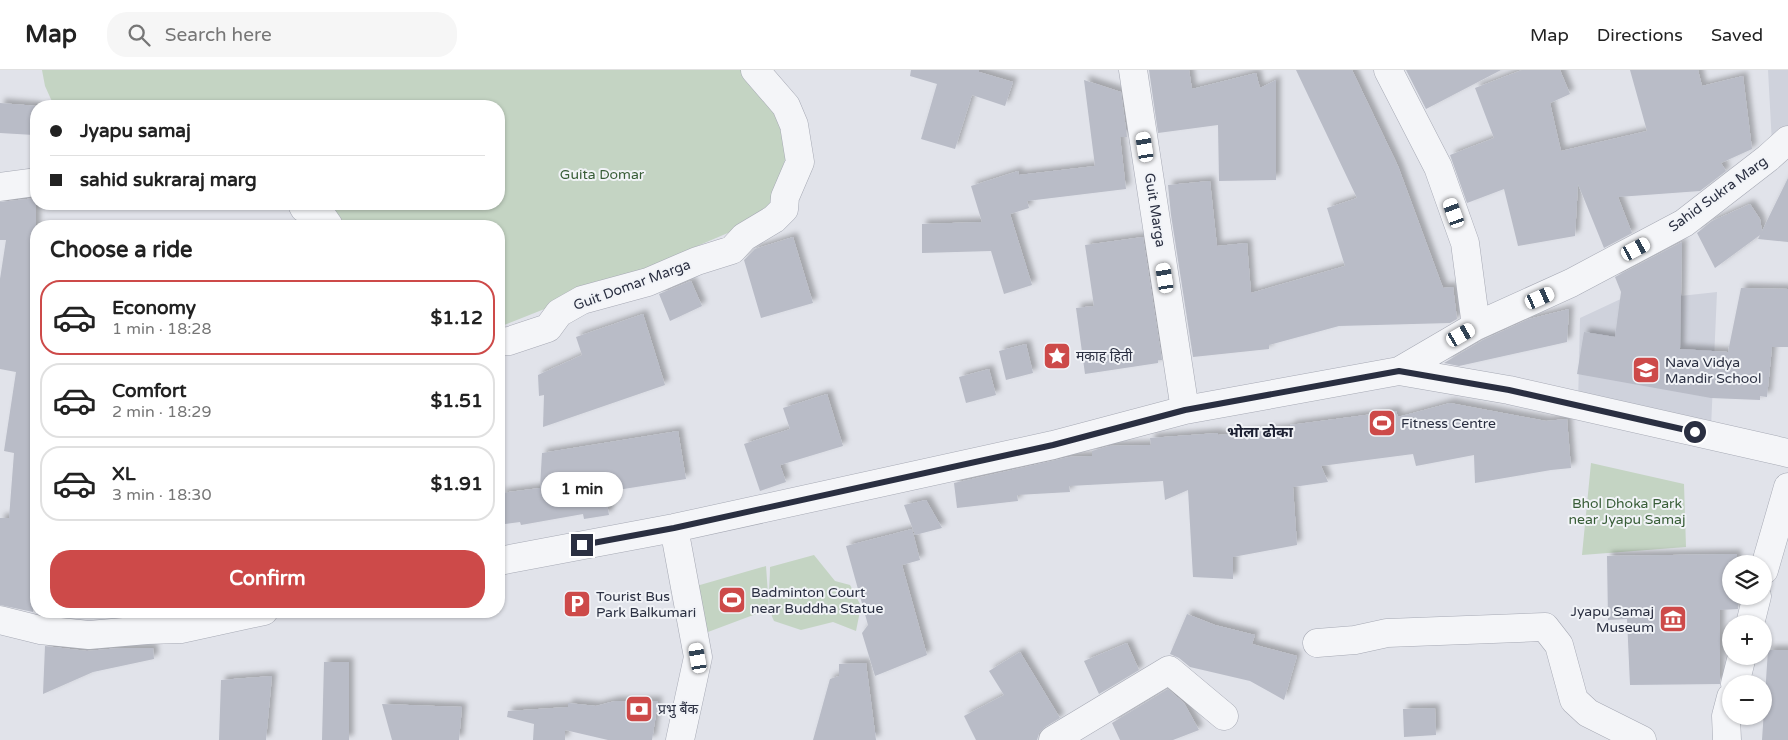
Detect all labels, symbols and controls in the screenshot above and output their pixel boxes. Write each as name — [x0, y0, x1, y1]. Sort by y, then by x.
search box — [107, 12, 457, 57]
text: Map — [25, 20, 77, 49]
icon: search — [125, 21, 153, 49]
text: Search here — [165, 24, 272, 46]
text: Map — [1530, 24, 1569, 46]
text: Directions — [1597, 24, 1683, 46]
text: Saved — [1711, 24, 1763, 46]
text: Jyapu samaj — [80, 120, 191, 142]
car — [1135, 131, 1154, 163]
street label: Sahid Sukra Marg — [1665, 152, 1771, 236]
park label: Guita Domar — [560, 166, 645, 183]
text: sahid sukraraj marg — [80, 169, 257, 191]
street label: Guit Marga — [1141, 172, 1169, 248]
car — [1441, 196, 1466, 230]
car — [1619, 235, 1652, 263]
text: Choose a ride — [50, 237, 193, 263]
street label: Guit Domar Marga — [571, 256, 693, 314]
car — [1155, 262, 1174, 294]
car — [1523, 285, 1556, 311]
icon: car — [52, 295, 97, 340]
text: Economy — [112, 297, 196, 319]
text: $1.12 — [431, 307, 483, 329]
text: 1 min · 18:28 — [112, 319, 211, 339]
car — [1444, 321, 1477, 349]
place icon: मकाह हिती — [1042, 341, 1072, 371]
place label: मकाह हिती — [1076, 348, 1133, 365]
place label: Nava Vidya Mandir School — [1665, 354, 1761, 387]
school or university icon: Nava Vidya Mandir School — [1631, 355, 1661, 385]
icon: car — [52, 378, 97, 423]
text: Comfort — [112, 380, 186, 402]
text: $1.51 — [431, 390, 483, 412]
text: 2 min · 18:29 — [112, 402, 211, 422]
sports icon: Fitness Centre — [1367, 408, 1397, 438]
place label: Fitness Centre — [1401, 415, 1496, 432]
route start — [1684, 421, 1706, 443]
district label: भोला ढोका — [1227, 423, 1293, 441]
icon: car — [52, 461, 97, 506]
text: XL — [112, 463, 136, 485]
callout: 1 min — [541, 472, 623, 508]
text: $1.91 — [431, 473, 483, 495]
text: 1 min — [561, 479, 603, 499]
text: 3 min · 18:30 — [112, 485, 211, 505]
park label: Bhol Dhoka Park near Jyapu Samaj — [1569, 495, 1685, 528]
route end — [571, 534, 593, 556]
button: Confirm — [50, 550, 485, 608]
map controls — [1722, 555, 1772, 725]
button: layers — [1722, 555, 1772, 605]
place label: Badminton Court near Buddha Statue — [751, 584, 883, 617]
sports icon: Badminton Court near Buddha Statue — [717, 585, 747, 615]
place label: Tourist Bus Park Balkumari — [596, 588, 696, 621]
parking icon: Tourist Bus Park Balkumari — [562, 589, 592, 619]
place label: Jyapu Samaj Museum — [1570, 603, 1654, 636]
museum icon: Jyapu Samaj Museum — [1658, 604, 1688, 634]
button: + — [1722, 615, 1772, 665]
car — [688, 642, 707, 674]
button: − — [1722, 675, 1772, 725]
bank icon: प्रभु बैंक — [624, 694, 654, 724]
place label: प्रभु बैंक — [658, 701, 698, 719]

